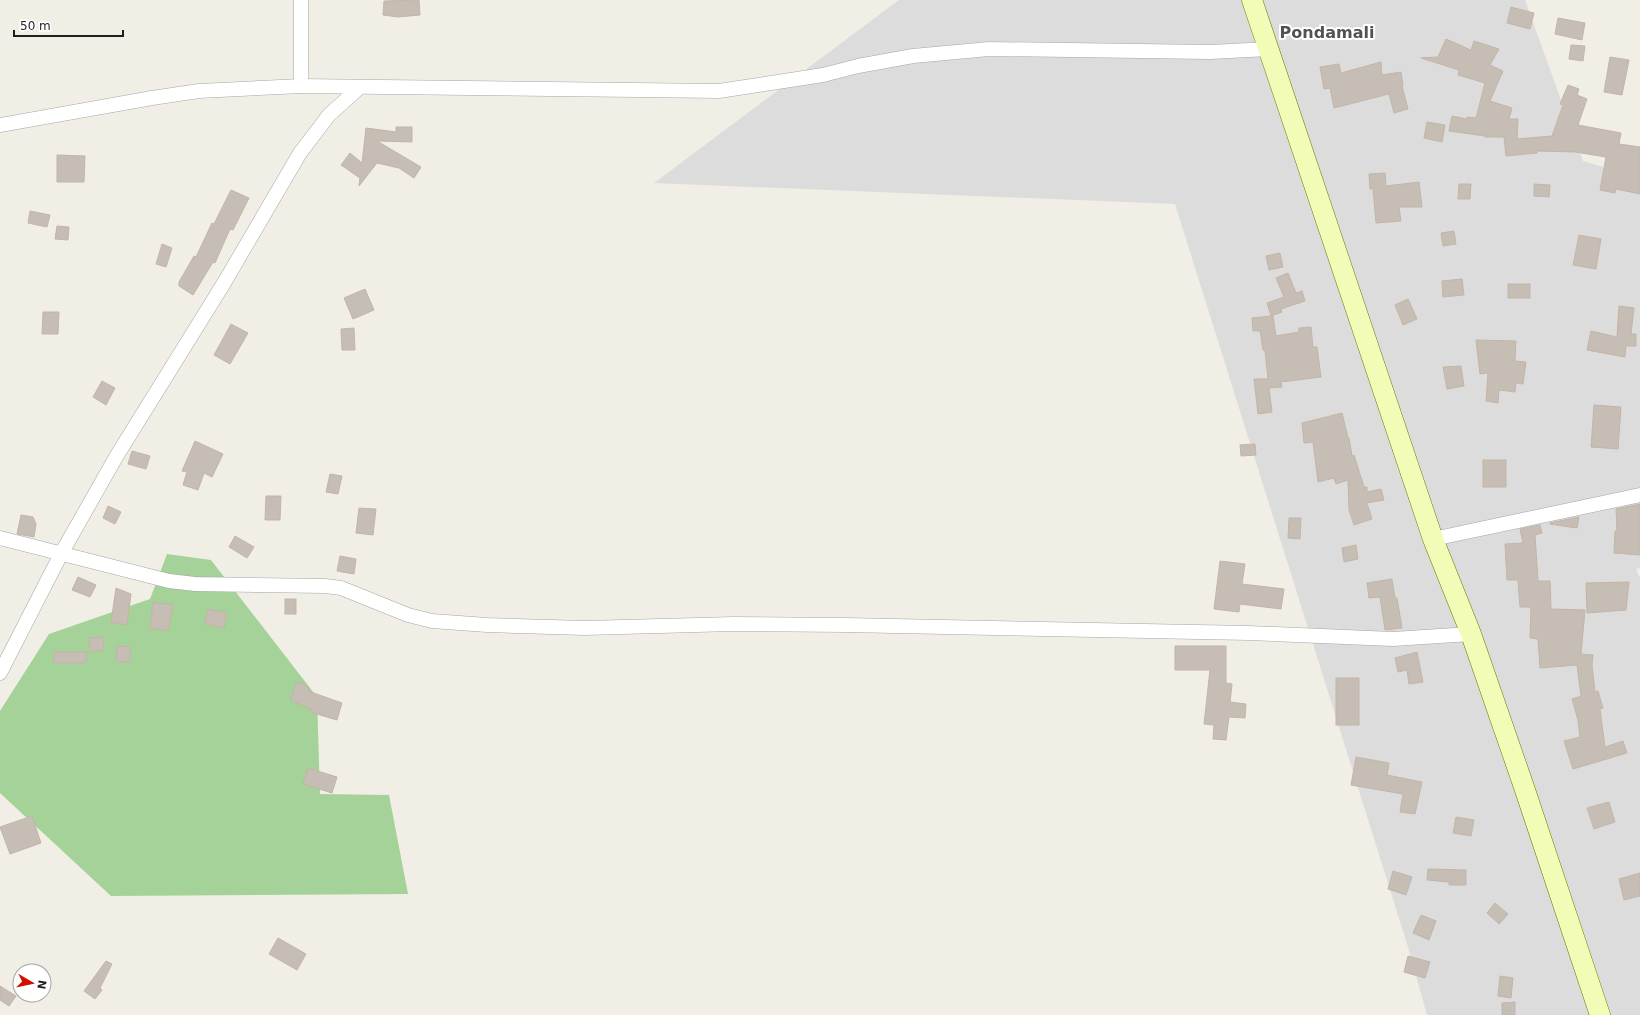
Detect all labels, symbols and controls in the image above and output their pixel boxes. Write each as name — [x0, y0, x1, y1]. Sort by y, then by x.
scale bar — [14, 12, 123, 38]
text: 50 m — [20, 19, 51, 33]
district label: Pondamali — [1280, 23, 1374, 42]
north arrow — [12, 963, 52, 1003]
text: N — [34, 979, 49, 990]

